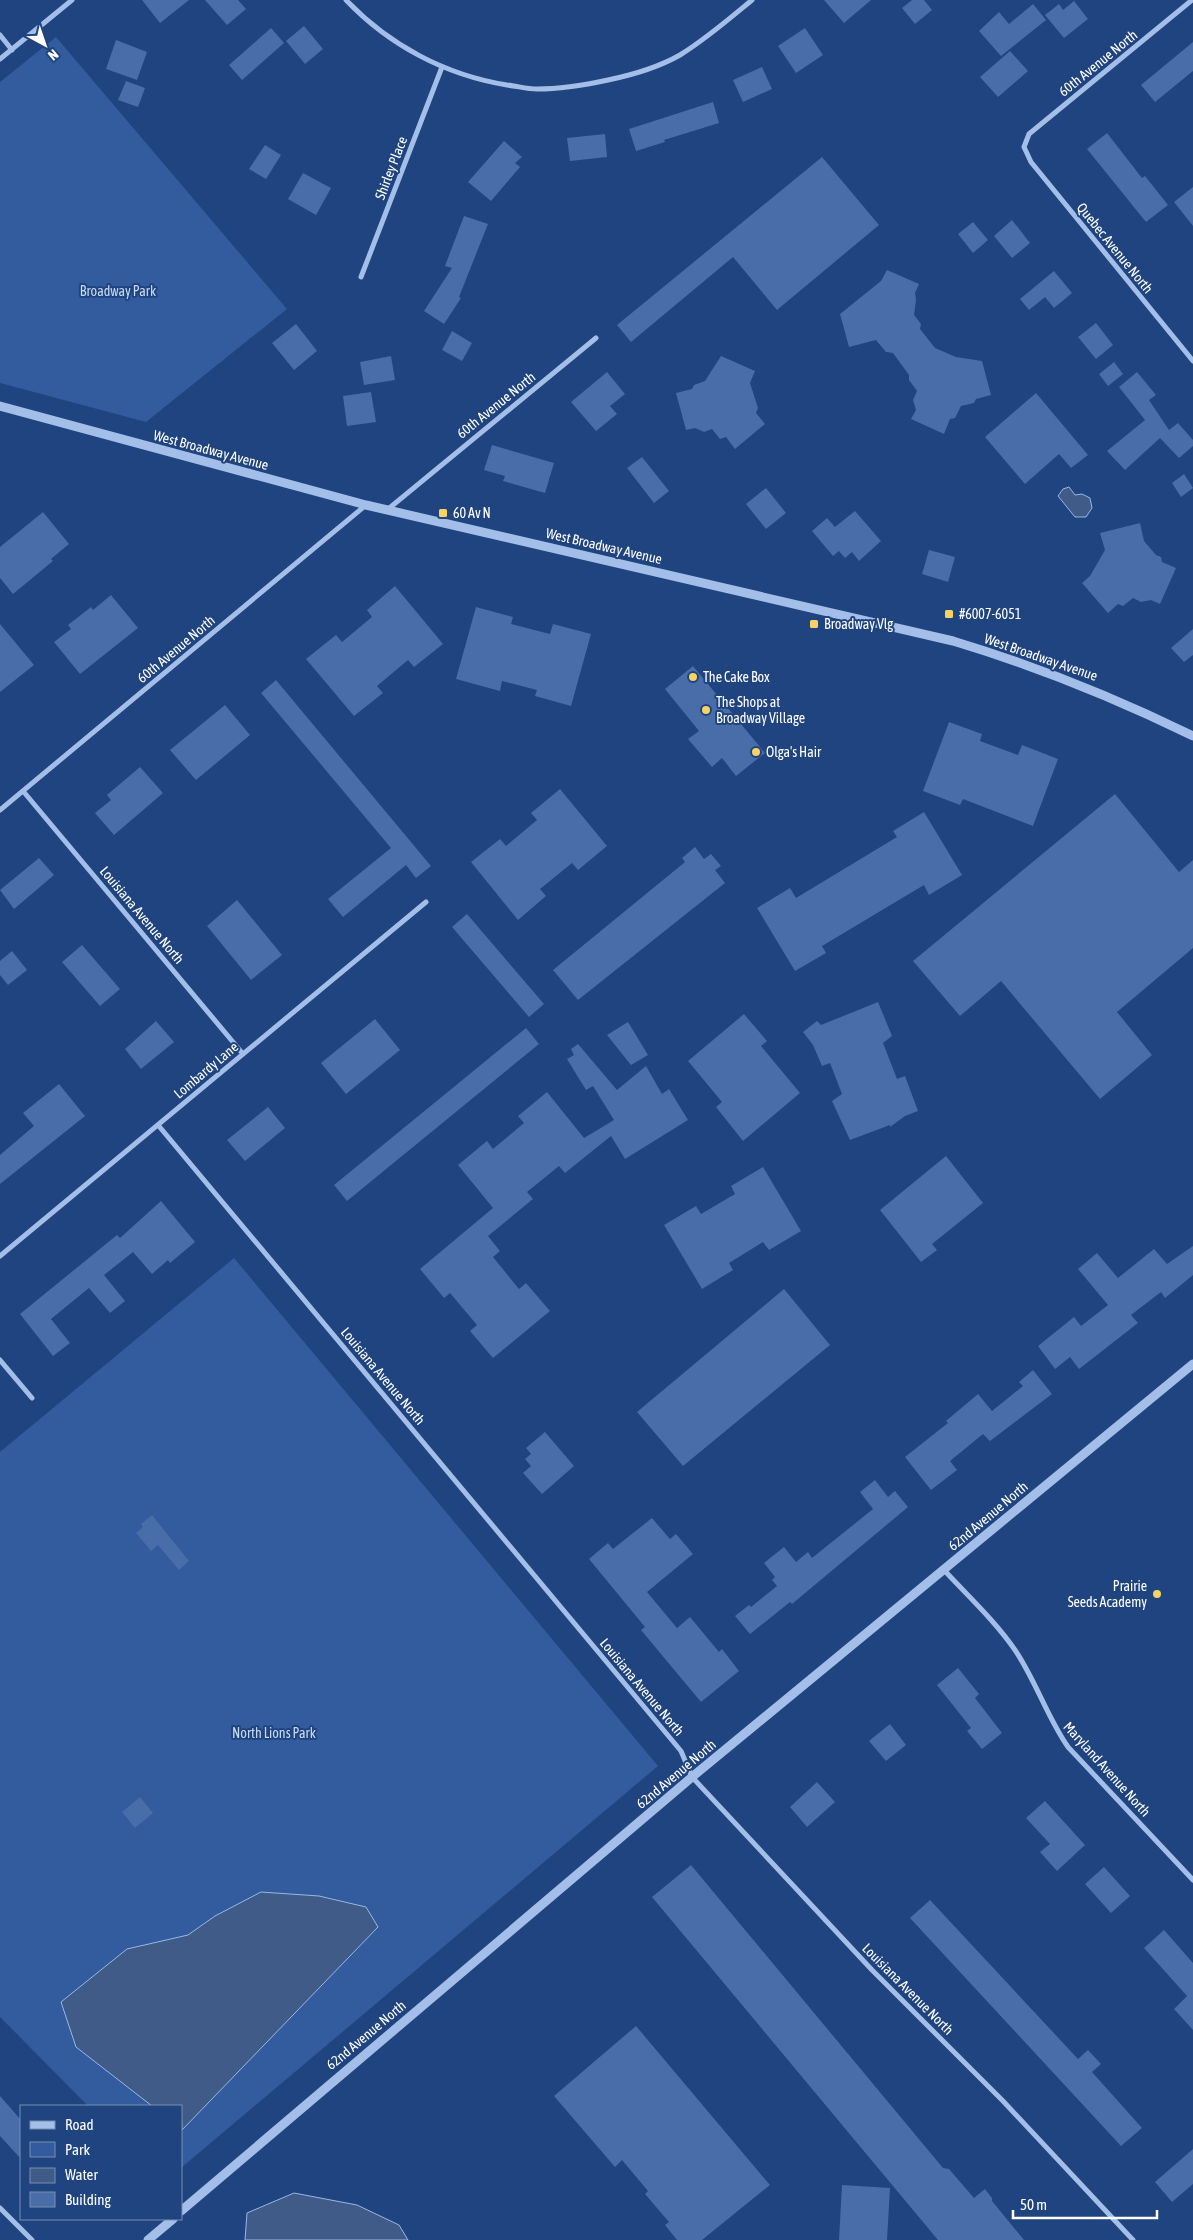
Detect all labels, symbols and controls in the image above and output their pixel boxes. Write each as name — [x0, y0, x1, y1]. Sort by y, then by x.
north arrow — [20, 20, 70, 70]
street label: 60th Avenue North — [1056, 27, 1140, 99]
text: N — [45, 46, 62, 64]
street label: Shirley Place — [372, 134, 410, 202]
street label: Quebec Avenue North — [1074, 200, 1156, 296]
park label: Broadway Park — [80, 283, 156, 299]
street label: 60th Avenue North — [454, 369, 538, 441]
street label: West Broadway Avenue — [152, 427, 270, 473]
place label: 60 Av N — [453, 505, 491, 521]
marker: 60 Av N — [437, 507, 449, 519]
street label: West Broadway Avenue — [544, 525, 664, 567]
place label: #6007-6051 — [959, 606, 1021, 622]
marker: #6007-6051 — [943, 608, 955, 620]
street label: 60th Avenue North — [134, 612, 218, 686]
place label: Broadway Vlg — [824, 616, 893, 632]
marker: Broadway Vlg — [808, 618, 820, 630]
street label: West Broadway Avenue — [982, 630, 1100, 684]
place label: The Cake Box — [703, 669, 770, 685]
marker: The Cake Box — [687, 671, 699, 683]
place label: The Shops at Broadway Village — [716, 694, 805, 726]
marker: The Shops at Broadway Village — [700, 704, 712, 716]
place label: Olga's Hair — [766, 744, 822, 760]
marker: Olga's Hair — [750, 746, 762, 758]
street label: Louisiana Avenue North — [97, 863, 187, 967]
street label: Lombardy Lane — [171, 1039, 241, 1101]
street label: Louisiana Avenue North — [338, 1324, 428, 1428]
street label: 62nd Avenue North — [945, 1478, 1031, 1554]
place label: Prairie Seeds Academy — [1068, 1578, 1147, 1610]
marker: Prairie Seeds Academy — [1151, 1588, 1163, 1600]
street label: Louisiana Avenue North — [597, 1635, 687, 1739]
street label: Maryland Avenue North — [1060, 1718, 1154, 1820]
park label: North Lions Park — [232, 1725, 316, 1741]
street label: 62nd Avenue North — [633, 1736, 719, 1812]
street label: Louisiana Avenue North — [859, 1940, 957, 2038]
street label: 62nd Avenue North — [323, 1997, 409, 2073]
legend — [20, 2105, 182, 2220]
text: Road — [65, 2116, 94, 2133]
text: Park — [65, 2141, 90, 2158]
text: Water — [65, 2166, 98, 2183]
scale bar — [1013, 2188, 1157, 2220]
text: Building — [65, 2191, 111, 2208]
text: 50 m — [1020, 2196, 1047, 2213]

